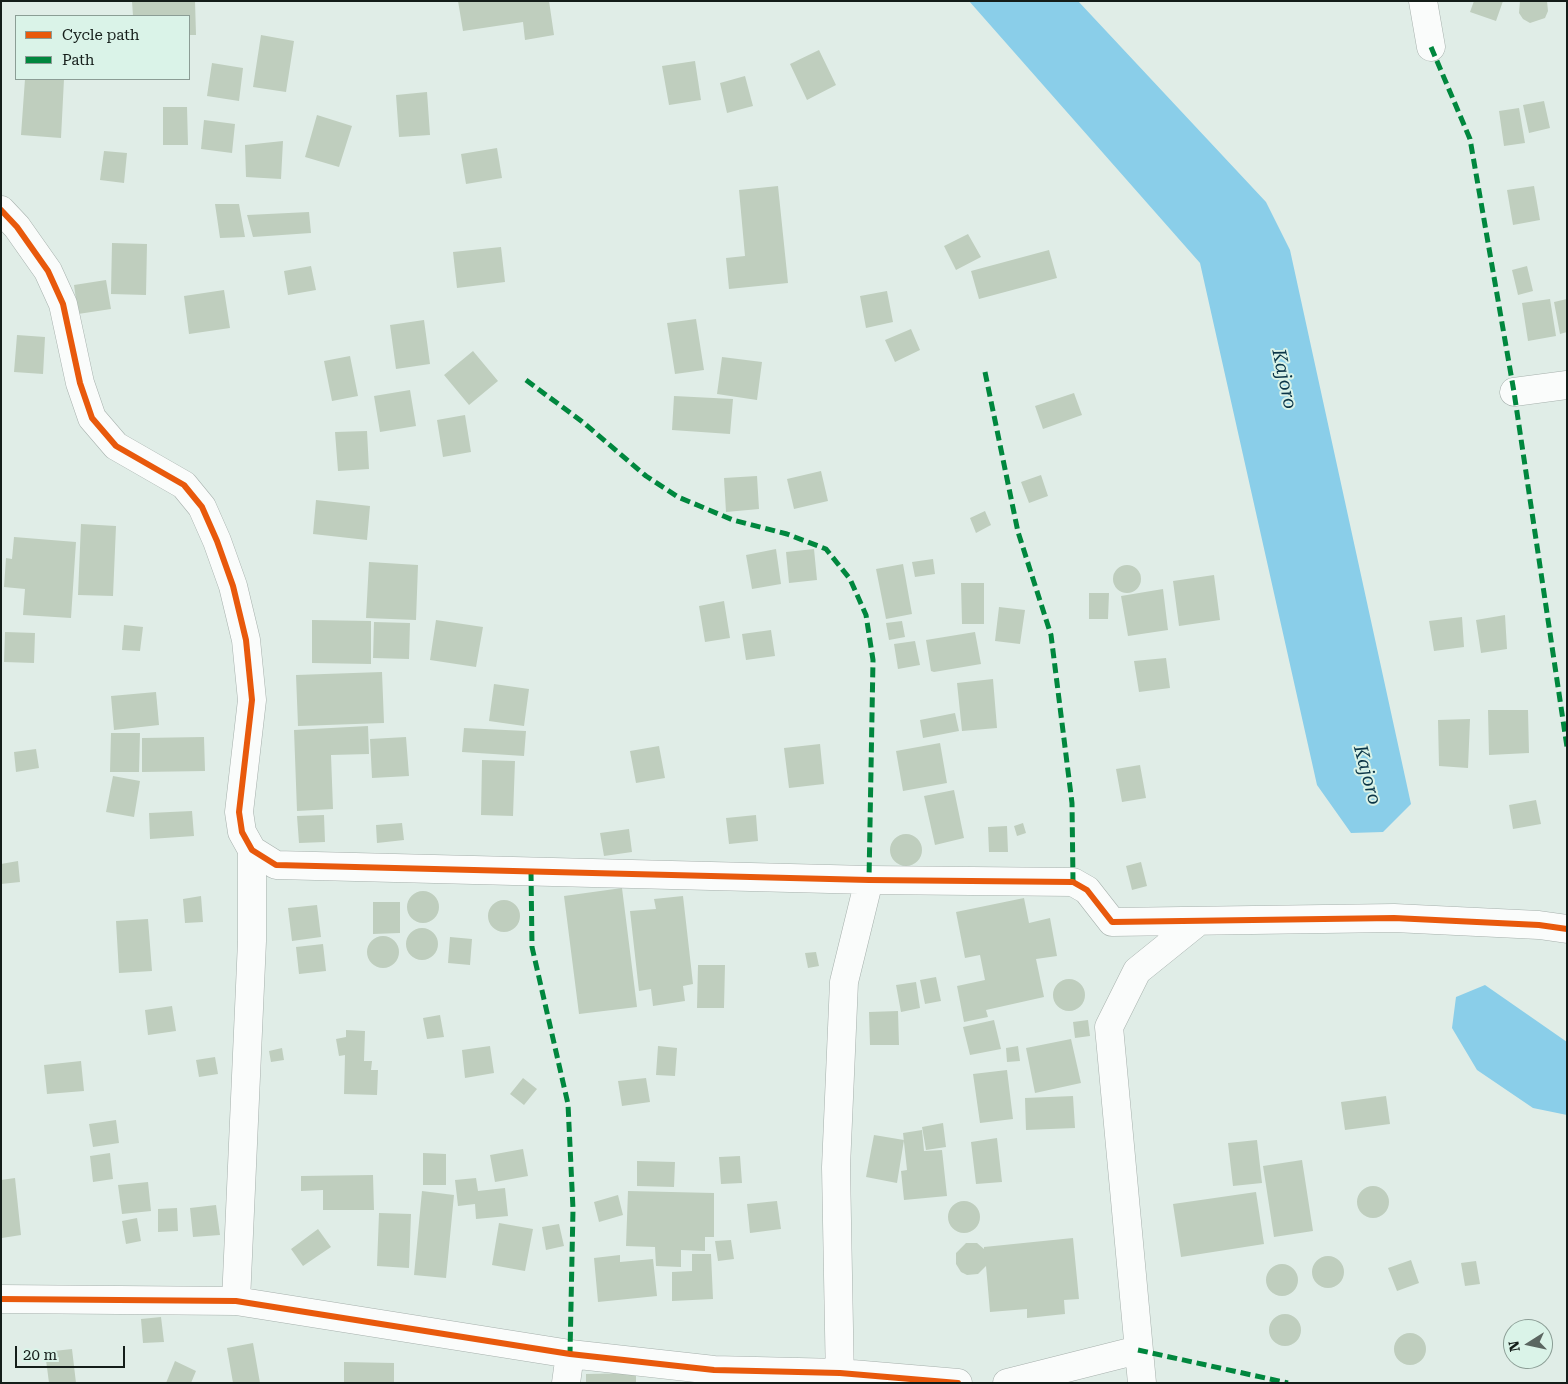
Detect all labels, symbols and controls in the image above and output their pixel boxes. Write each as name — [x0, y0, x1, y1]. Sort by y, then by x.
legend — [15, 15, 190, 80]
text: Cycle path — [62, 26, 139, 44]
text: Path — [62, 51, 95, 69]
water label: Kajoro — [1267, 347, 1301, 411]
water label: Kajoro — [1348, 743, 1386, 807]
north arrow — [1503, 1319, 1553, 1369]
scale bar — [18, 1336, 128, 1368]
text: N — [1505, 1340, 1523, 1353]
text: 20 m — [23, 1346, 57, 1364]

